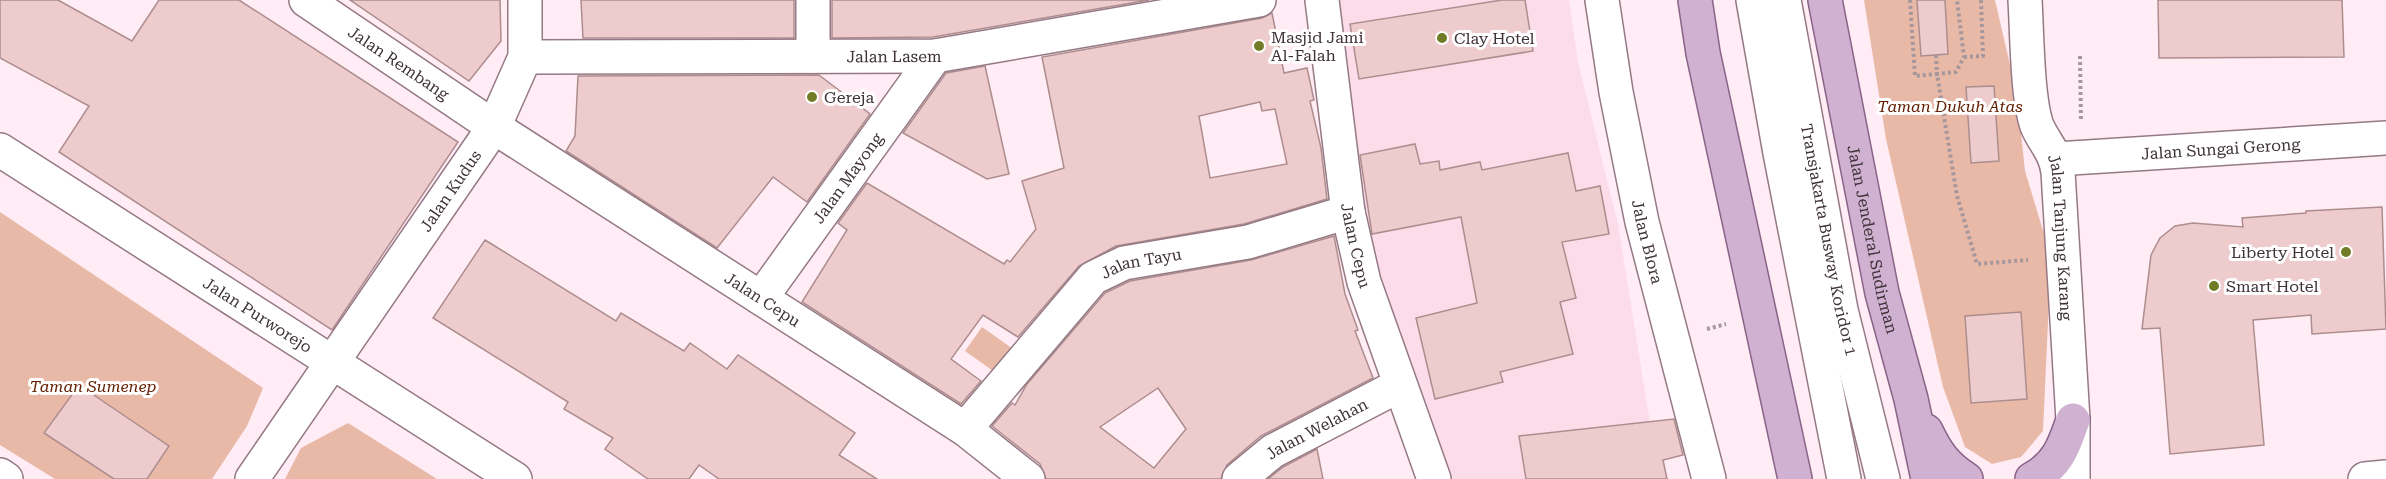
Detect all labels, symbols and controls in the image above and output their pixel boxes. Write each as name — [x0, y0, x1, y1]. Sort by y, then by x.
street label: Jalan Rembang — [345, 22, 454, 104]
place label: Masjid Jami Al-Falah — [1271, 28, 1364, 65]
place label: Clay Hotel — [1454, 29, 1535, 48]
marker: Clay Hotel — [1435, 31, 1449, 45]
marker: Masjid Jami Al-Falah — [1252, 39, 1266, 53]
street label: Jalan Lasem — [846, 46, 942, 66]
place label: Gereja — [824, 88, 874, 107]
marker: Gereja — [805, 90, 819, 104]
park label: Taman Dukuh Atas — [1877, 97, 2023, 116]
street label: Transjakarta Busway Koridor 1 — [1797, 122, 1862, 358]
street label: Jalan Mayong — [808, 128, 887, 227]
street label: Jalan Sungai Gerong — [2140, 134, 2302, 163]
street label: Jalan Jenderal Sudirman — [1844, 143, 1902, 336]
street label: Jalan Kudus — [416, 146, 485, 235]
street label: Jalan Tanjung Karang — [2044, 151, 2077, 322]
street label: Jalan Blora — [1628, 198, 1667, 286]
street label: Jalan Cepu — [1338, 202, 1375, 291]
place label: Liberty Hotel — [2231, 243, 2334, 262]
street label: Jalan Tayu — [1097, 244, 1183, 282]
marker: Liberty Hotel — [2339, 245, 2353, 259]
street label: Jalan Cepu — [721, 268, 804, 331]
street label: Jalan Purworejo — [200, 273, 316, 357]
place label: Smart Hotel — [2226, 277, 2318, 296]
marker: Smart Hotel — [2207, 279, 2221, 293]
park label: Taman Sumenep — [30, 377, 157, 396]
street label: Jalan Welahan — [1261, 394, 1371, 463]

